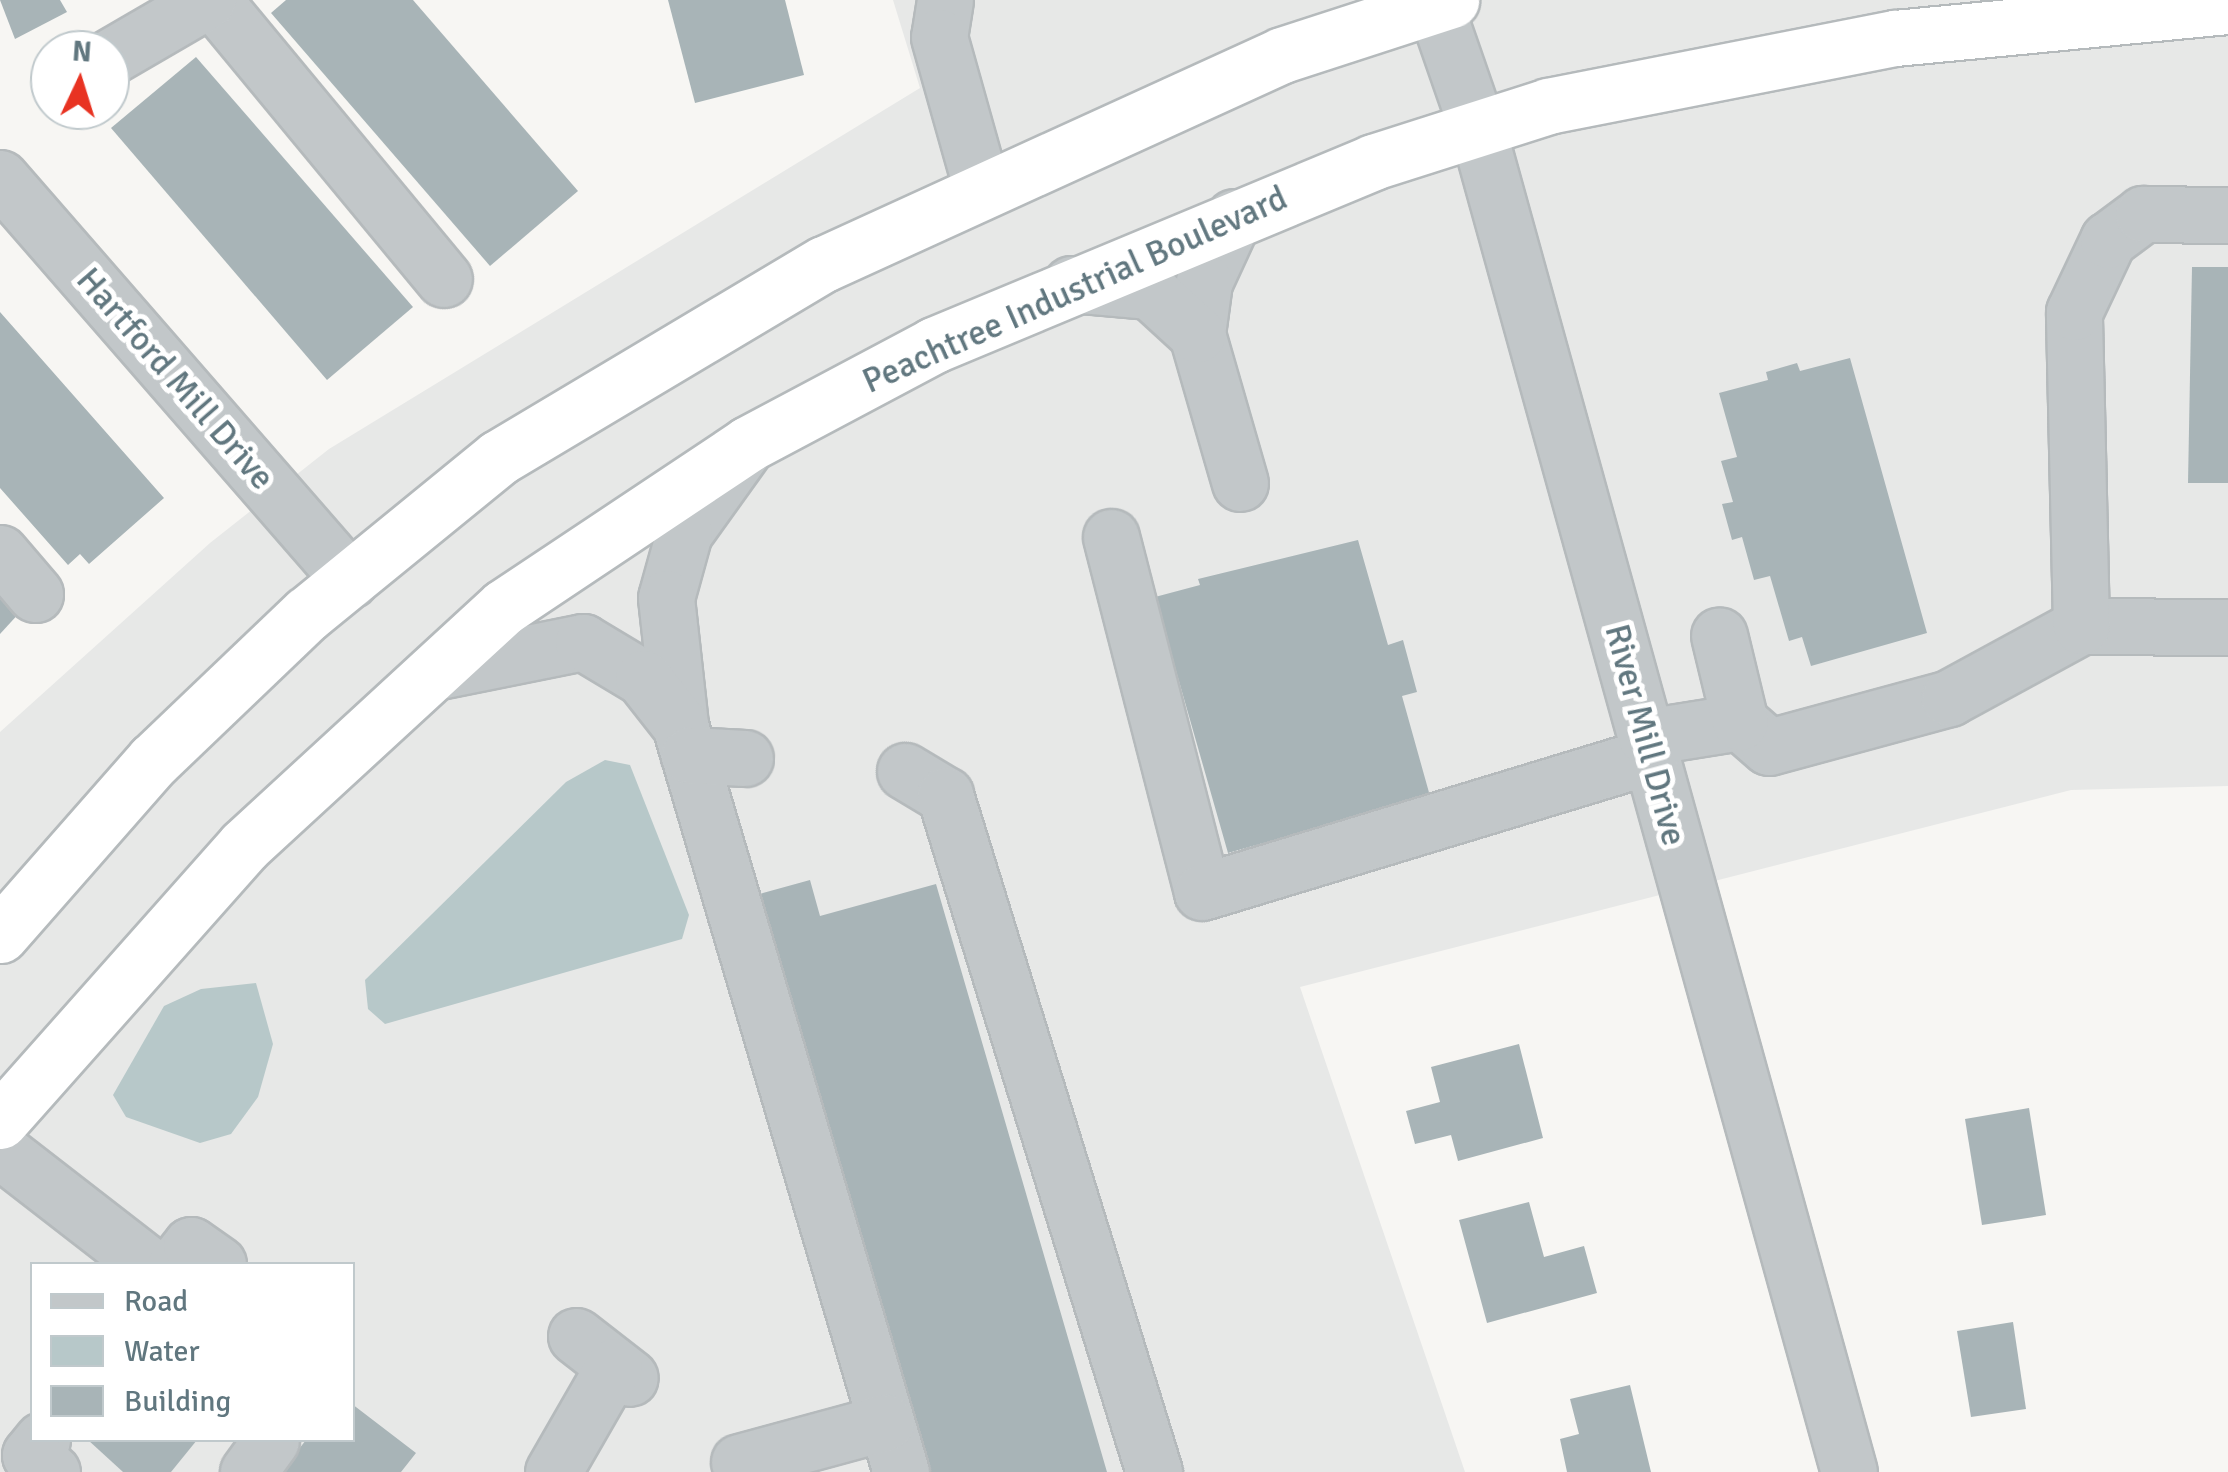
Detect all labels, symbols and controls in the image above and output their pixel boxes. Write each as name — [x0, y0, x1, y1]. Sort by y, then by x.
north arrow — [30, 30, 130, 130]
text: N — [71, 34, 93, 70]
street label: Peachtree Industrial Boulevard — [856, 177, 1294, 403]
street label: Hartford Mill Drive — [67, 260, 283, 498]
street label: River Mill Drive — [1595, 620, 1695, 850]
legend — [30, 1262, 355, 1442]
text: Road — [124, 1283, 188, 1320]
text: Water — [124, 1333, 200, 1370]
text: Building — [124, 1383, 231, 1420]

